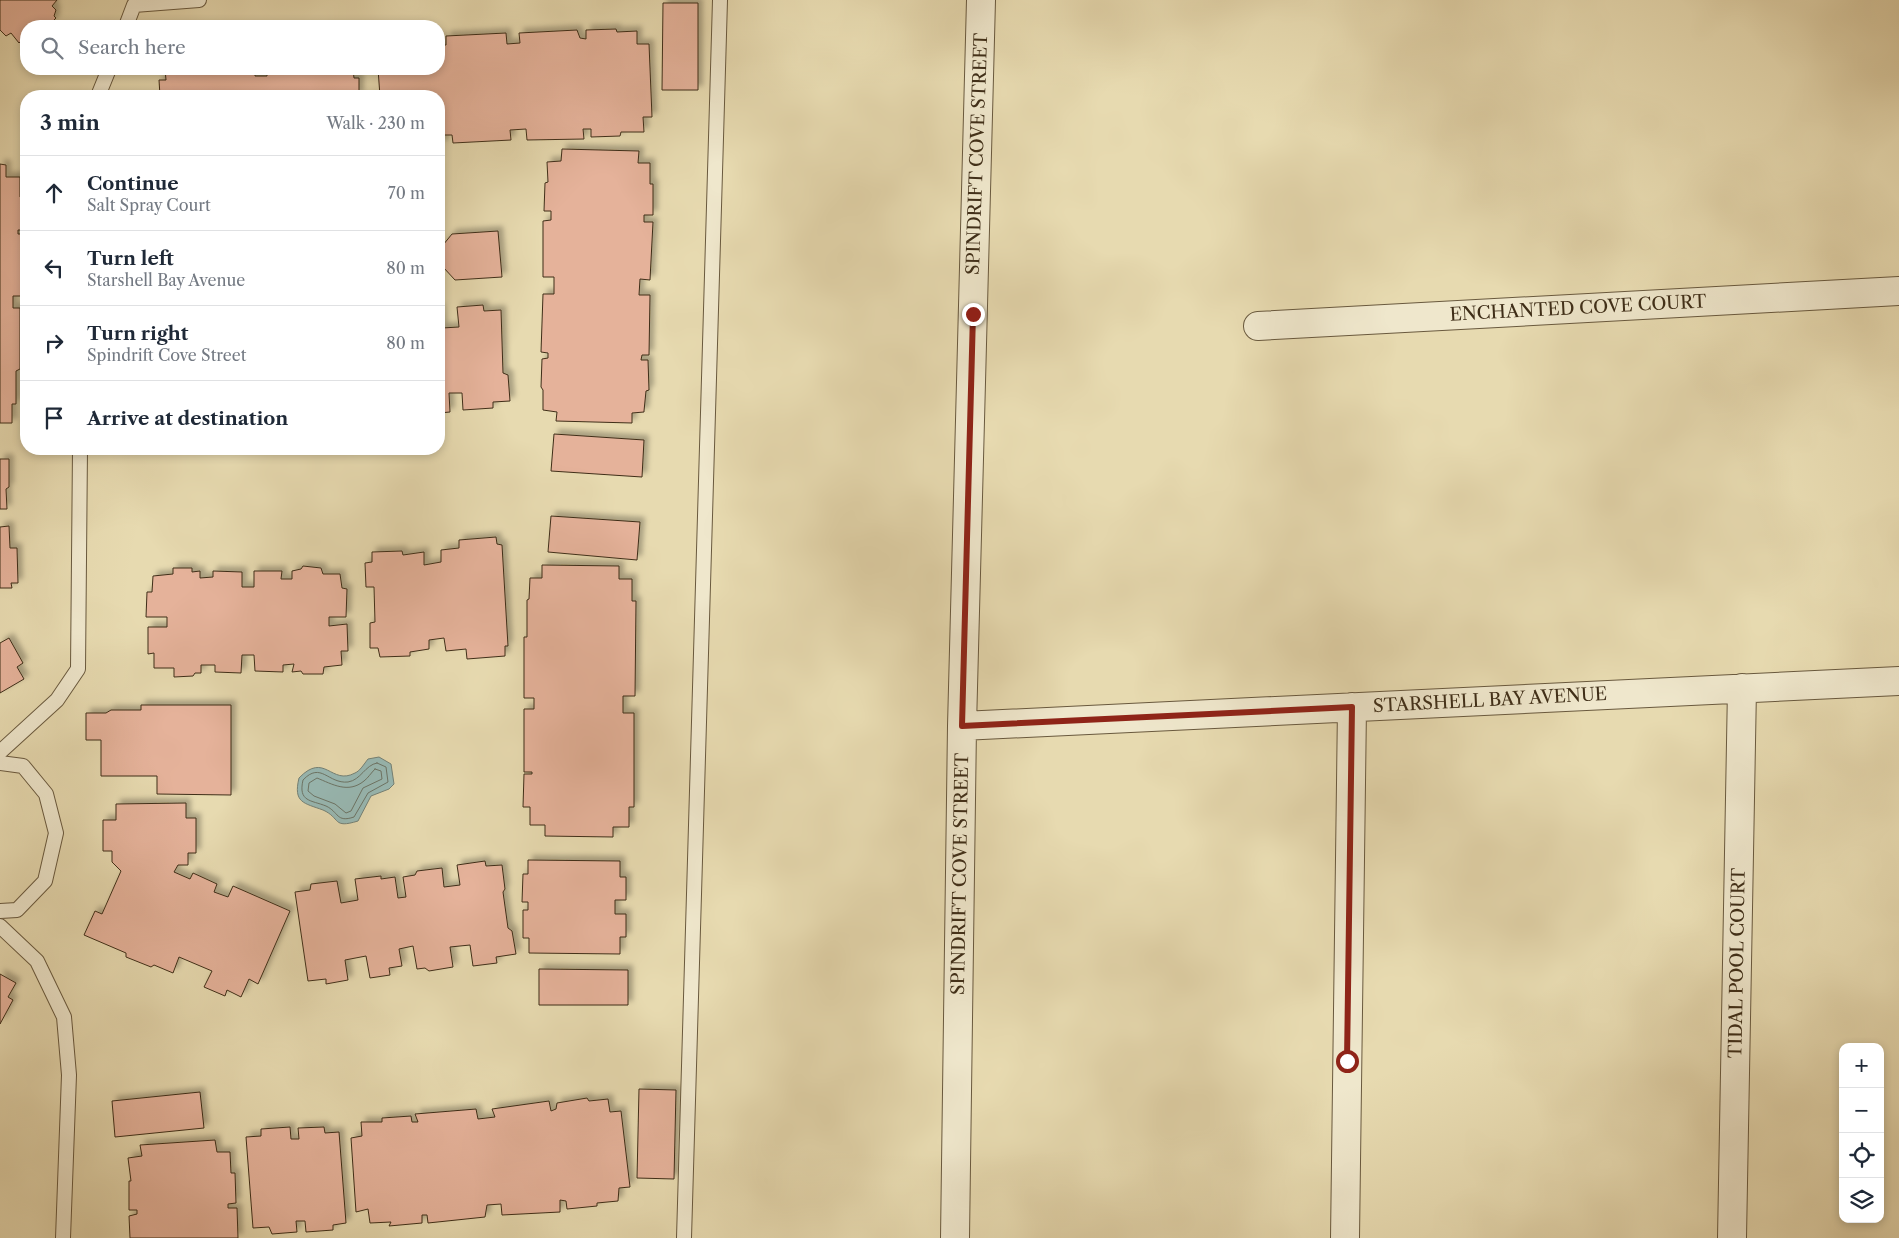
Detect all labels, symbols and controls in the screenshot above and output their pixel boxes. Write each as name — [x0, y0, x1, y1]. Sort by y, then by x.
search box — [20, 20, 445, 75]
street label: SPINDRIFT COVE STREET — [962, 32, 992, 275]
icon: search — [38, 34, 66, 62]
text: Search here — [78, 36, 186, 59]
text: 3 min — [40, 110, 100, 135]
text: Walk · 230 m — [326, 113, 425, 133]
text: Continue — [87, 172, 179, 195]
icon: ahead — [40, 179, 68, 207]
text: 70 m — [388, 183, 425, 203]
text: Salt Spray Court — [87, 195, 211, 215]
text: Turn left — [87, 247, 174, 270]
icon: left — [40, 254, 68, 282]
text: 80 m — [386, 258, 425, 278]
text: Starshell Bay Avenue — [87, 270, 245, 290]
street label: ENCHANTED COVE COURT — [1449, 290, 1708, 326]
route end — [962, 303, 985, 326]
text: Turn right — [87, 322, 188, 345]
icon: right — [40, 329, 68, 357]
text: 80 m — [386, 333, 425, 353]
text: Spindrift Cove Street — [87, 345, 246, 365]
icon: arrive — [40, 404, 68, 432]
text: Arrive at destination — [87, 407, 288, 430]
street label: STARSHELL BAY AVENUE — [1372, 683, 1608, 717]
street label: SPINDRIFT COVE STREET — [947, 752, 973, 995]
street label: TIDAL POOL COURT — [1724, 867, 1750, 1058]
map controls — [1839, 1043, 1884, 1223]
button: + — [1839, 1043, 1884, 1088]
route start — [1336, 1050, 1359, 1073]
button: − — [1839, 1088, 1884, 1133]
button: locate — [1839, 1133, 1884, 1178]
button: layers — [1839, 1178, 1884, 1223]

